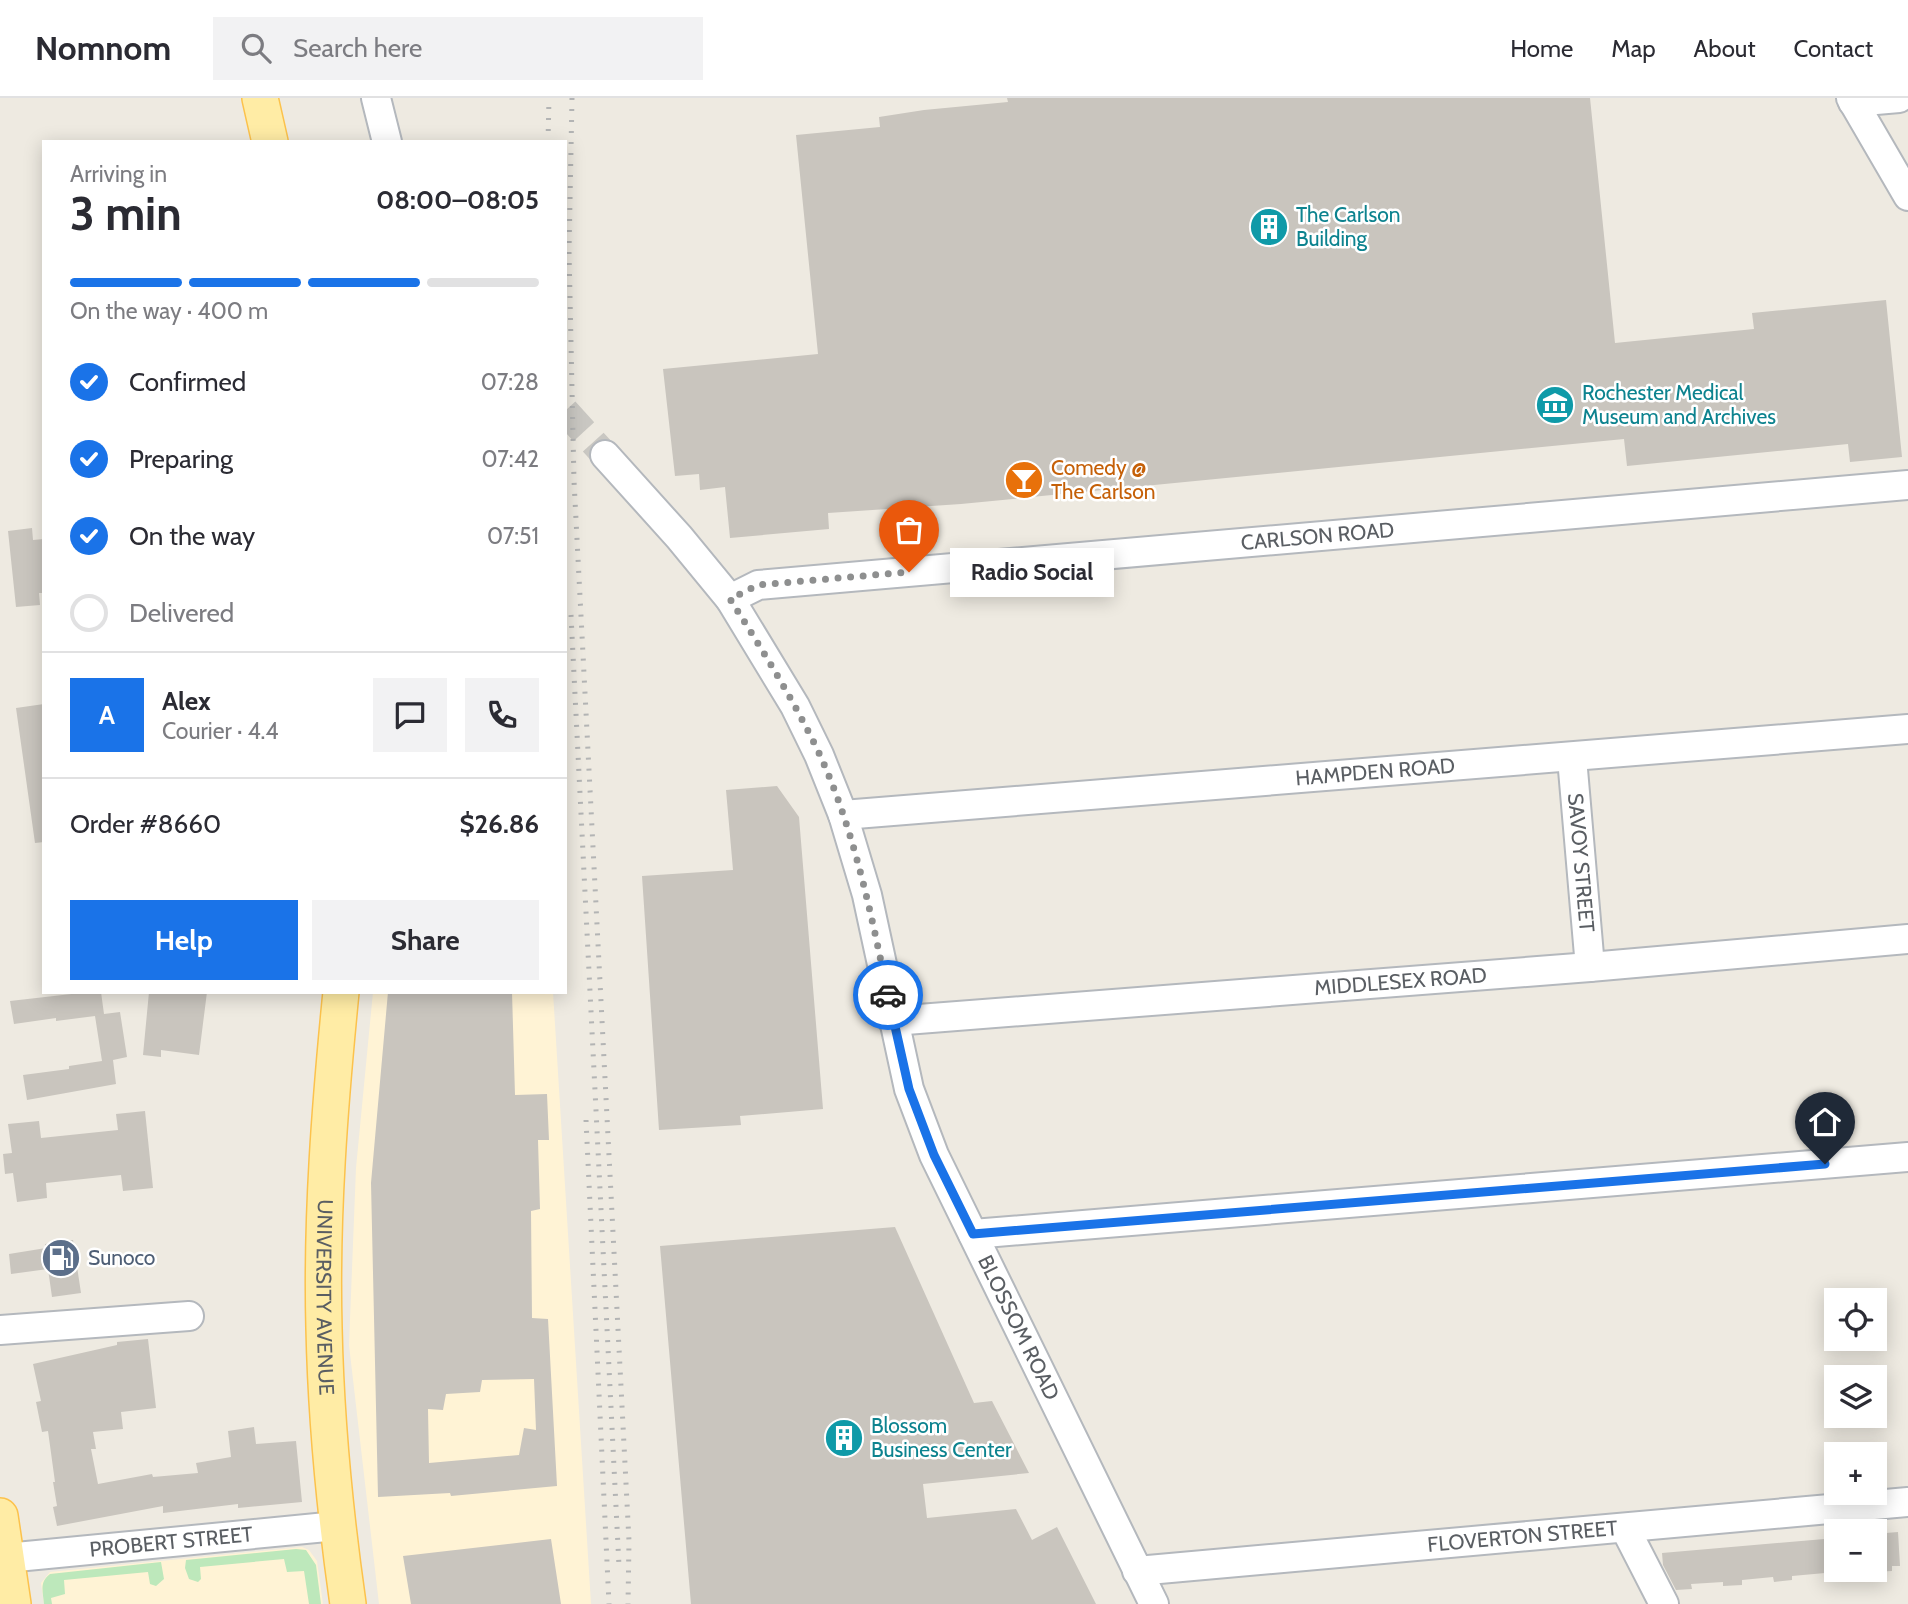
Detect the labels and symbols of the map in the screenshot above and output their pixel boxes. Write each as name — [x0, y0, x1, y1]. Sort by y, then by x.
place label: The Carlson Building — [1296, 202, 1401, 251]
building icon: The Carlson Building — [1248, 206, 1290, 248]
place label: Rochester Medical Museum and Archives — [1582, 380, 1776, 429]
museum icon: Rochester Medical Museum and Archives — [1534, 384, 1576, 426]
place label: Comedy @ The Carlson — [1051, 455, 1156, 504]
bar icon: Comedy @ The Carlson — [1003, 459, 1045, 501]
pin — [879, 500, 939, 572]
street label: CARLSON ROAD — [1240, 517, 1395, 555]
callout: Radio Social — [951, 547, 1116, 596]
street label: HAMPDEN ROAD — [1294, 753, 1456, 790]
street label: SAVOY STREET — [1563, 792, 1600, 933]
courier — [853, 960, 923, 1030]
street label: MIDDLESEX ROAD — [1313, 962, 1488, 1000]
pin — [1795, 1092, 1855, 1164]
street label: UNIVERSITY AVENUE — [311, 1199, 340, 1396]
fuel station icon: Sunoco — [40, 1237, 82, 1279]
place label: Sunoco — [88, 1245, 155, 1270]
street label: BLOSSOM ROAD — [973, 1251, 1065, 1404]
place label: Blossom Business Center — [871, 1413, 1012, 1462]
building icon: Blossom Business Center — [823, 1417, 865, 1459]
street label: FLOVERTON STREET — [1426, 1515, 1619, 1557]
street label: PROBERT STREET — [88, 1521, 254, 1562]

